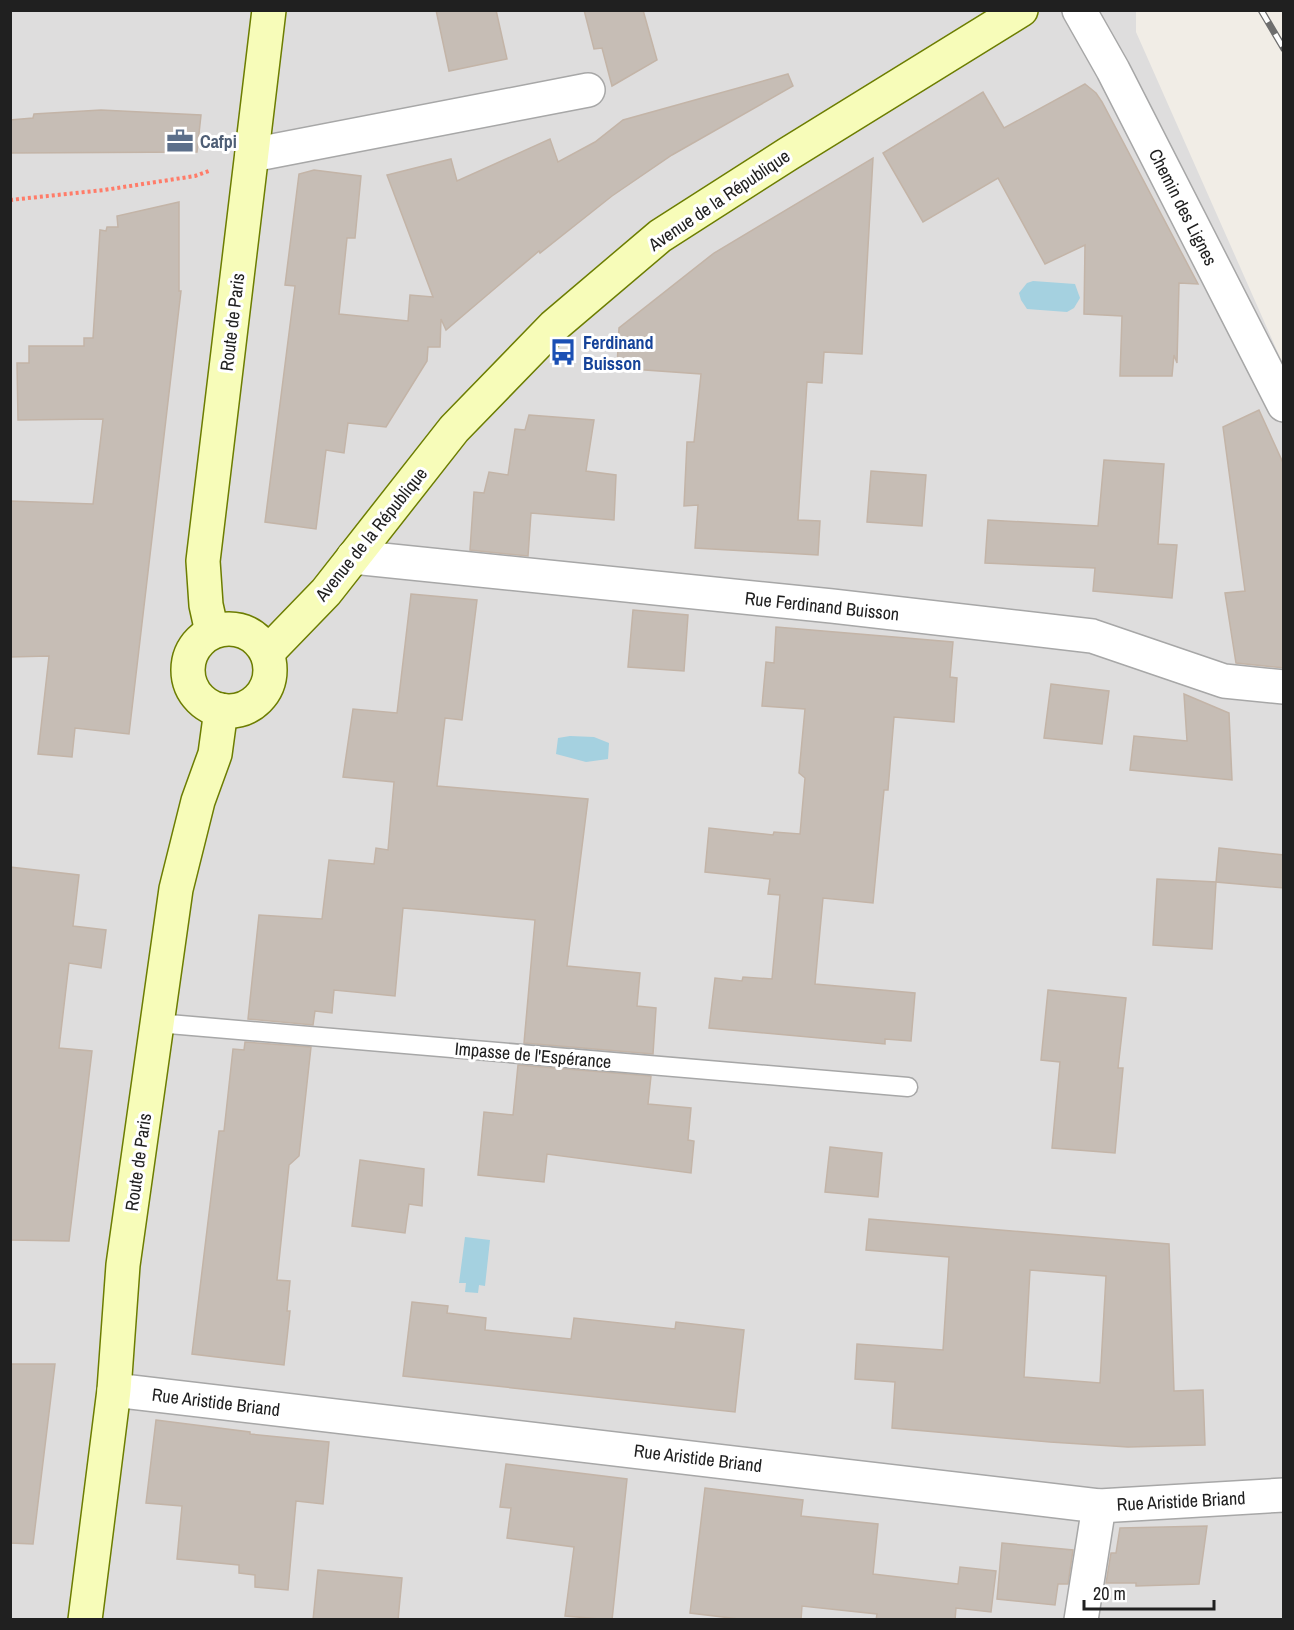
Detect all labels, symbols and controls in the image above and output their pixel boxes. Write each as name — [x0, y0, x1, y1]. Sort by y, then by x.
office icon: Cafpi — [165, 126, 195, 156]
place label: Cafpi — [200, 129, 237, 154]
street label: Avenue de la République — [643, 143, 795, 257]
street label: Chemin des Lignes — [1143, 144, 1223, 270]
street label: Route de Paris — [214, 272, 250, 372]
place label: Ferdinand Buisson — [583, 330, 654, 376]
bus stop icon: Ferdinand Buisson — [548, 337, 578, 367]
street label: Avenue de la République — [309, 462, 433, 607]
street label: Rue Ferdinand Buisson — [744, 585, 900, 627]
street label: Impasse de l'Espérance — [454, 1036, 612, 1074]
street label: Route de Paris — [119, 1112, 157, 1212]
street label: Rue Aristide Briand — [151, 1382, 281, 1422]
street label: Rue Aristide Briand — [633, 1438, 763, 1478]
street label: Rue Aristide Briand — [1116, 1485, 1246, 1517]
scale bar — [1084, 1573, 1214, 1611]
text: 20 m — [1093, 1581, 1126, 1606]

